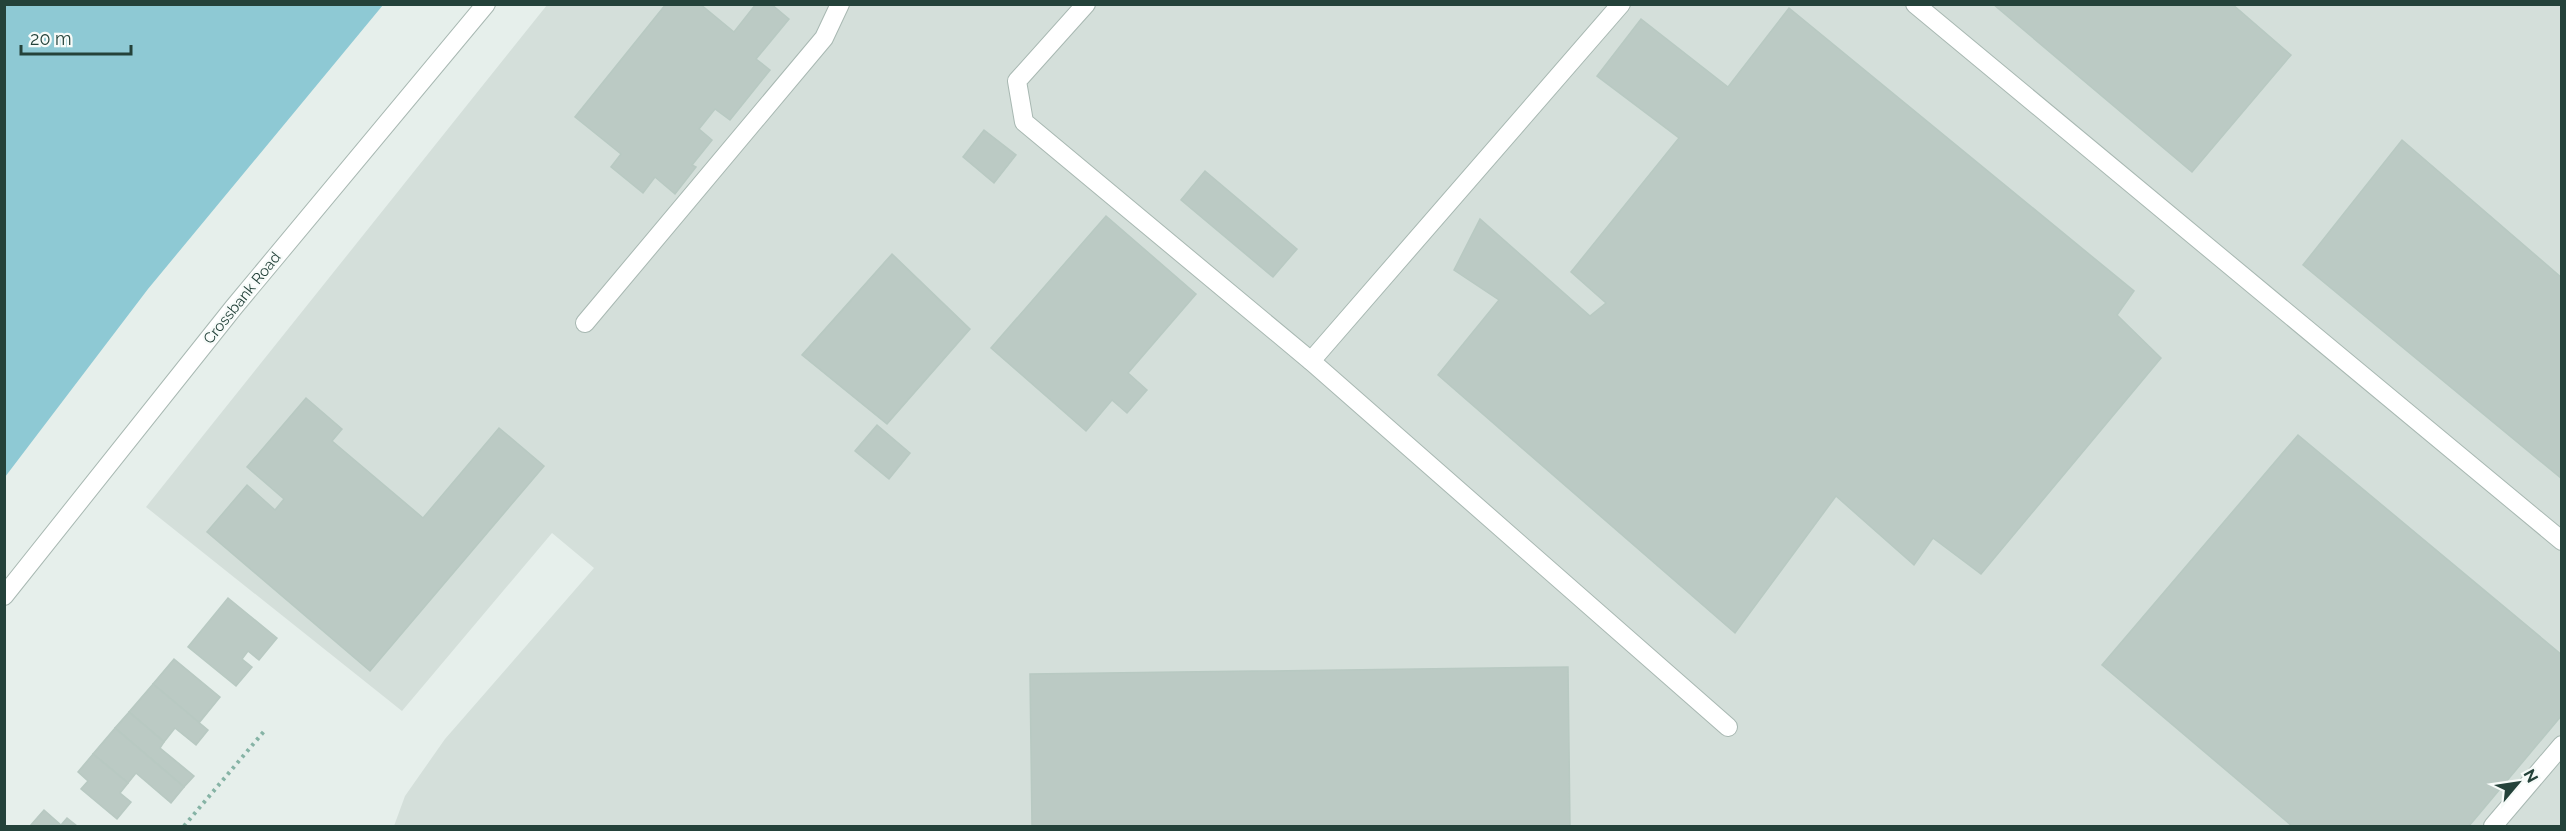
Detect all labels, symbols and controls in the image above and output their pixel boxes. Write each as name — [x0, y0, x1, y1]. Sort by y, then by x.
scale bar — [21, 18, 130, 56]
text: 20 m — [30, 28, 72, 49]
street label: Crossbank Road — [200, 249, 284, 347]
north arrow — [2488, 753, 2548, 813]
text: N — [2519, 766, 2542, 786]

